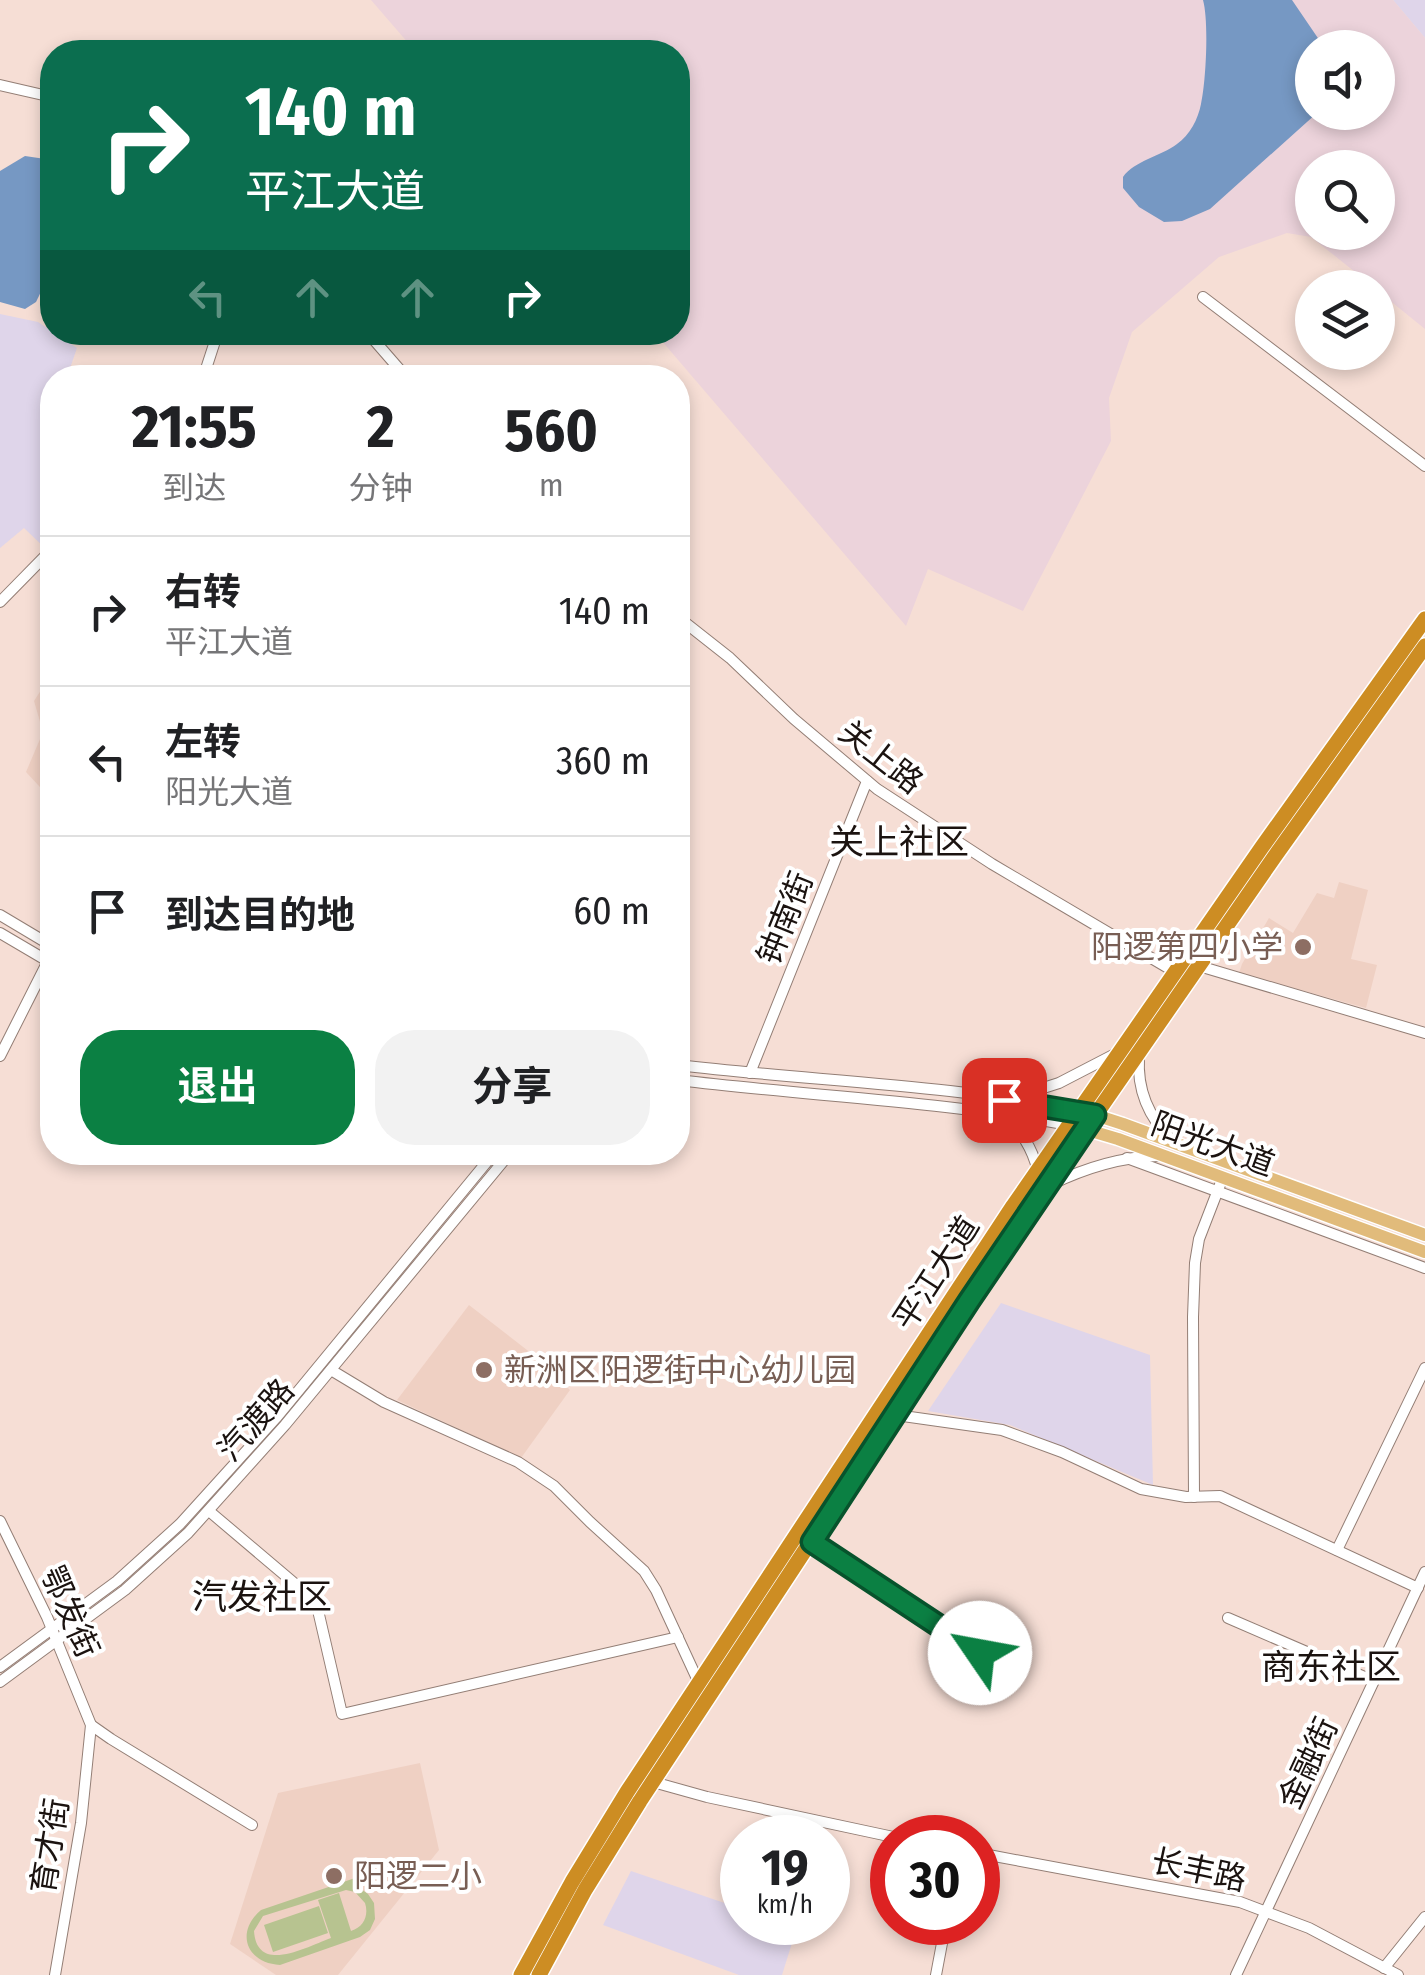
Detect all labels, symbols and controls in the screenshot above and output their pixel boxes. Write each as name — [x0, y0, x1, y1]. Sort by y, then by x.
map controls — [1295, 30, 1395, 370]
button: sound — [1295, 30, 1395, 130]
text: 140 m — [245, 70, 417, 154]
icon: right — [80, 80, 210, 210]
button: search — [1295, 150, 1395, 250]
text: 平江大道 — [245, 165, 425, 219]
icon: left — [180, 270, 235, 325]
icon: ahead — [285, 270, 340, 325]
icon: ahead — [390, 270, 445, 325]
icon: right — [495, 270, 550, 325]
button: layers — [1295, 270, 1395, 370]
text: 21:55 — [132, 391, 257, 463]
text: 2 — [367, 391, 395, 463]
text: 560 — [505, 395, 598, 467]
text: m — [539, 466, 564, 504]
text: 到达 — [162, 469, 226, 507]
text: 分钟 — [349, 469, 413, 507]
text: 右转 — [165, 569, 241, 615]
icon: right — [80, 584, 135, 639]
text: 140 m — [559, 588, 650, 634]
text: 平江大道 — [165, 623, 293, 661]
street label: 关上路 — [831, 712, 931, 802]
text: 左转 — [165, 719, 241, 765]
icon: left — [80, 734, 135, 789]
text: 360 m — [556, 738, 650, 784]
text: 阳光大道 — [165, 773, 293, 811]
district label: 关上社区 — [829, 821, 969, 863]
street label: 钟南街 — [749, 866, 821, 970]
icon: arrive — [80, 884, 135, 939]
text: 60 m — [573, 888, 650, 934]
text: 到达目的地 — [165, 892, 355, 938]
place label: 阳逻第四小学 — [1091, 928, 1283, 966]
marker: 阳逻第四小学 — [1292, 936, 1314, 958]
button: 退出 — [80, 1030, 355, 1145]
button: 分享 — [375, 1030, 650, 1145]
pin — [962, 1058, 1047, 1143]
icon: arrive — [977, 1073, 1032, 1128]
street label: 阳光大道 — [1146, 1104, 1280, 1184]
street label: 平江大道 — [885, 1209, 987, 1337]
place label: 新洲区阳逻街中心幼儿园 — [504, 1351, 856, 1389]
marker: 新洲区阳逻街中心幼儿园 — [473, 1359, 495, 1381]
street label: 汽渡路 — [210, 1371, 302, 1469]
street label: 鄂发街 — [33, 1560, 107, 1664]
district label: 汽发社区 — [192, 1576, 332, 1618]
position arrow — [928, 1601, 1032, 1705]
district label: 商东社区 — [1261, 1646, 1401, 1688]
street label: 金融街 — [1270, 1711, 1346, 1815]
street label: 育才街 — [24, 1796, 76, 1896]
speed limit sign: 30 — [870, 1815, 1000, 1945]
text: 19 — [761, 1838, 808, 1898]
street label: 长丰路 — [1148, 1841, 1250, 1899]
place label: 阳逻二小 — [354, 1857, 482, 1895]
marker: 阳逻二小 — [323, 1865, 345, 1887]
text: km/h — [757, 1890, 813, 1920]

